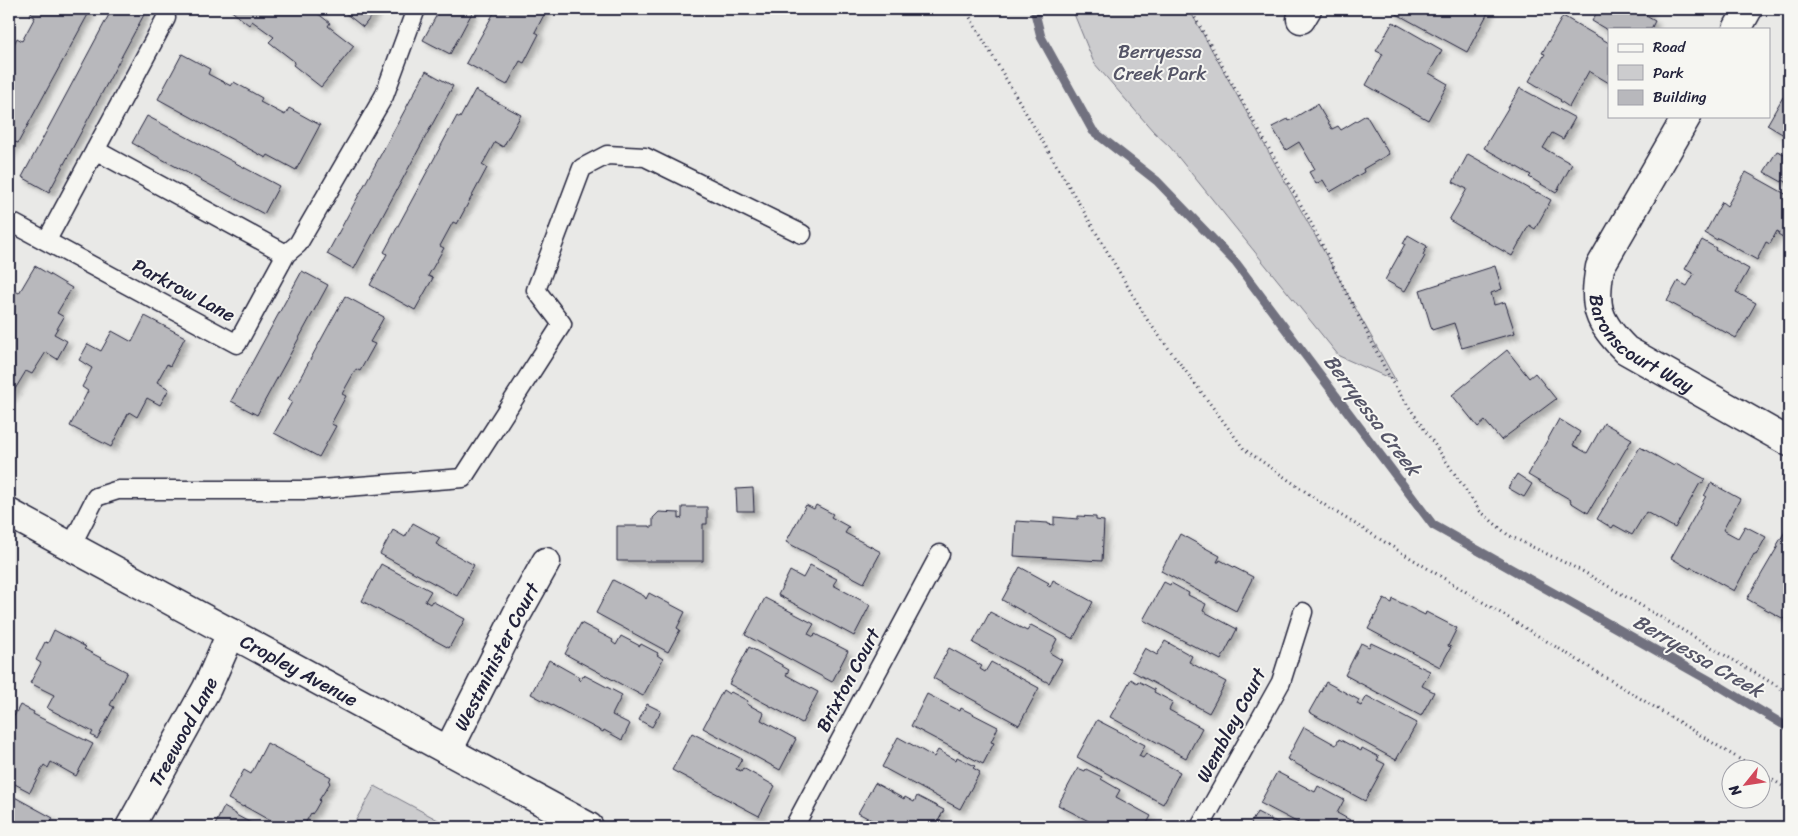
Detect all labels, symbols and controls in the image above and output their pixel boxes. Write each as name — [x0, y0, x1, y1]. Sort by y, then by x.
legend — [1608, 28, 1770, 118]
text: Road — [1653, 34, 1686, 60]
park label: Berryessa Creek Park — [1114, 35, 1207, 90]
text: Park — [1653, 60, 1684, 86]
text: Building — [1653, 84, 1707, 110]
street label: Parkrow Lane — [126, 249, 242, 331]
street label: Baronscourt Way — [1580, 293, 1700, 402]
water label: Berryessa Creek — [1314, 346, 1431, 485]
street label: Westminister Court — [444, 575, 549, 737]
water label: Berryessa Creek — [1626, 605, 1772, 709]
street label: Brixton Court — [807, 621, 890, 738]
street label: Cropley Avenue — [234, 625, 364, 716]
street label: Wembley Court — [1187, 660, 1276, 788]
street label: Treewood Lane — [139, 672, 226, 793]
north arrow — [1720, 758, 1770, 808]
text: N — [1722, 780, 1749, 802]

